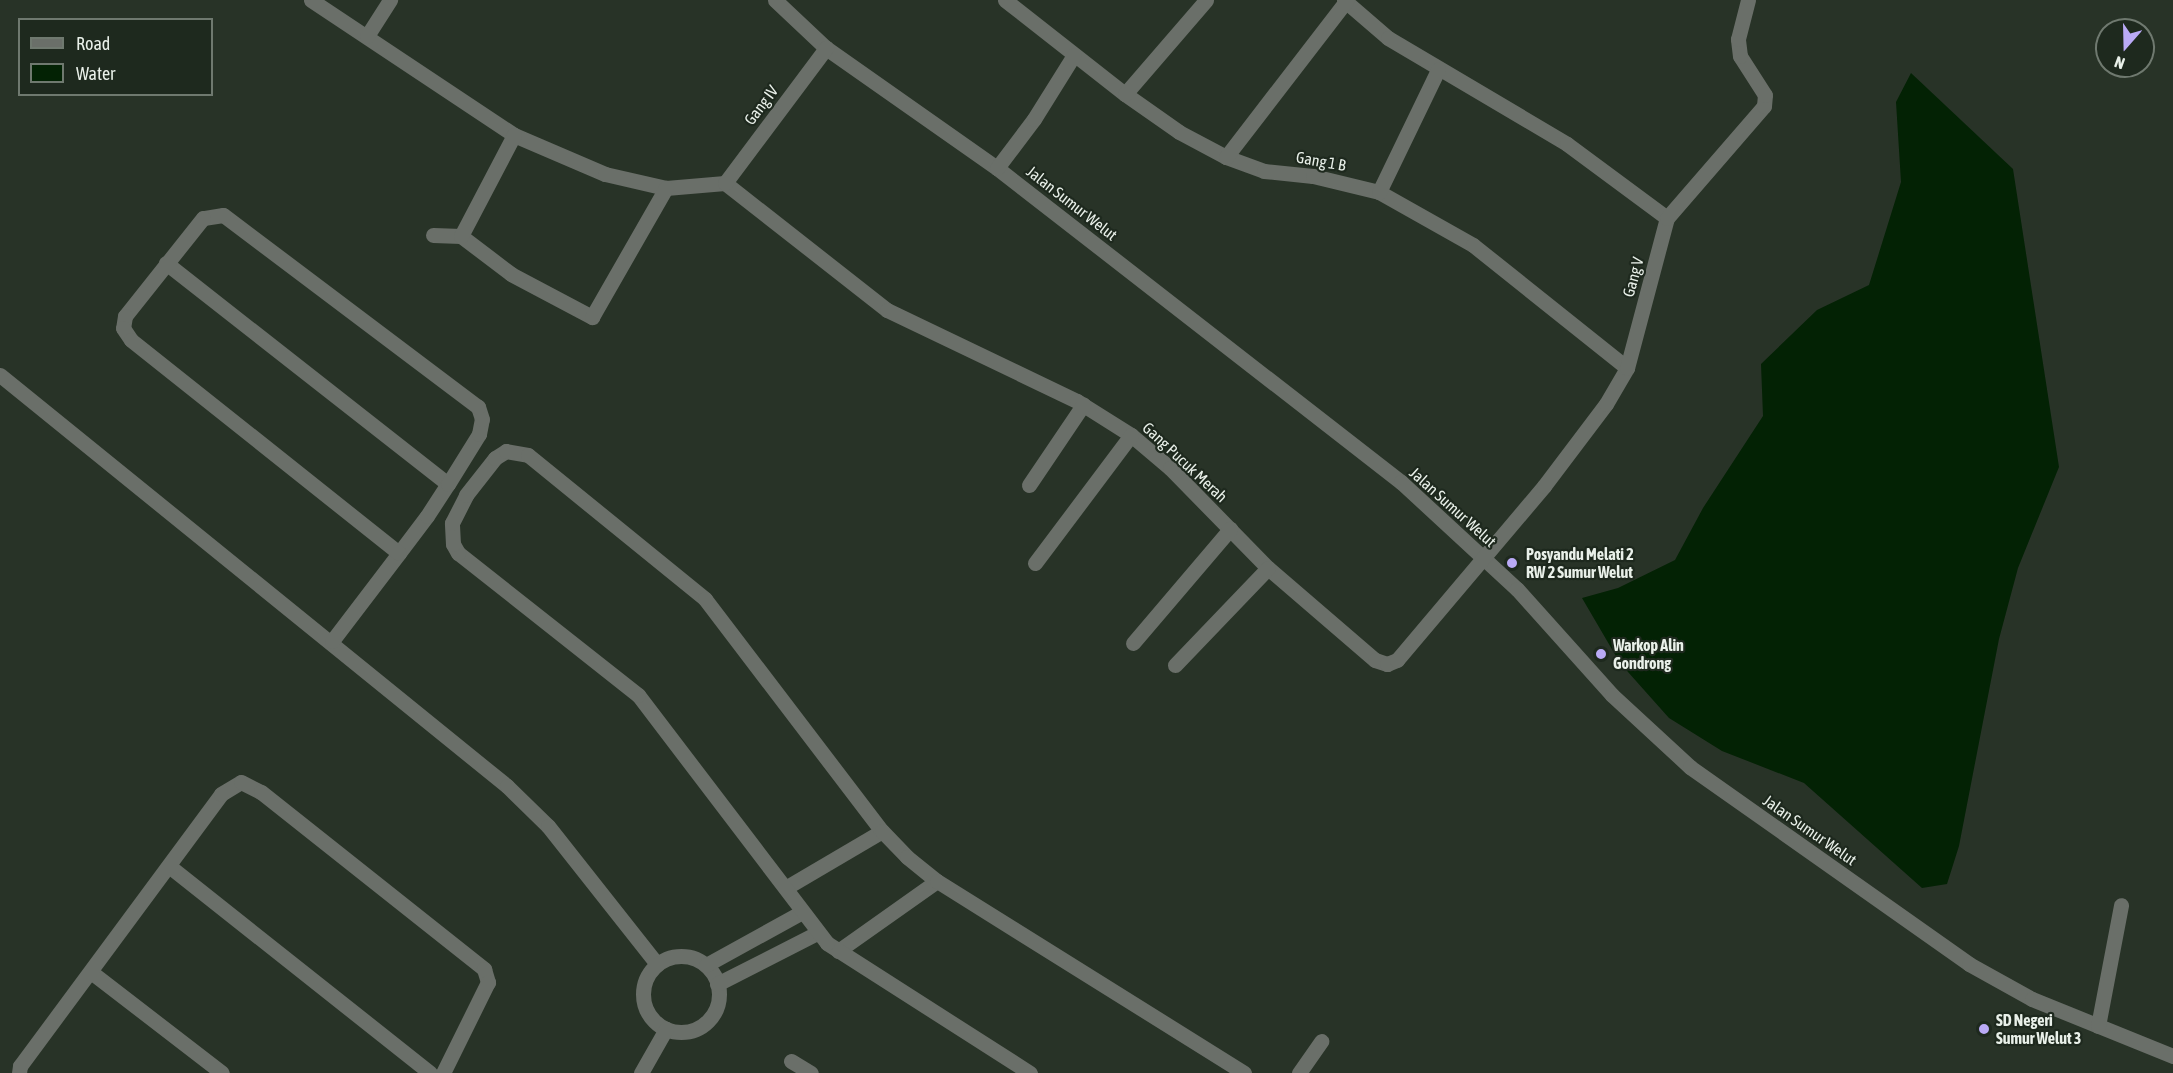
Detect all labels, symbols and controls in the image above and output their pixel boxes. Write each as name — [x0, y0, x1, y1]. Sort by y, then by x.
legend — [18, 18, 213, 96]
north arrow — [2095, 18, 2155, 78]
text: Road — [76, 33, 110, 54]
text: N — [2112, 53, 2127, 73]
text: Water — [76, 63, 115, 84]
street label: Gang IV — [740, 81, 782, 129]
street label: Gang 1 B — [1295, 147, 1347, 175]
street label: Jalan Sumur Welut — [1023, 162, 1121, 244]
street label: Gang V — [1618, 255, 1648, 299]
street label: Gang Pucuk Merah — [1139, 418, 1231, 506]
street label: Jalan Sumur Welut — [1406, 463, 1500, 551]
place label: Posyandu Melati 2 RW 2 Sumur Welut — [1526, 544, 1634, 582]
marker: Posyandu Melati 2 RW 2 Sumur Welut — [1503, 554, 1521, 572]
place label: Warkop Alin Gondrong — [1613, 635, 1684, 673]
marker: Warkop Alin Gondrong — [1594, 647, 1608, 661]
street label: Jalan Sumur Welut — [1760, 791, 1860, 869]
place label: SD Negeri Sumur Welut 3 — [1996, 1010, 2081, 1048]
marker: SD Negeri Sumur Welut 3 — [1977, 1022, 1991, 1036]

